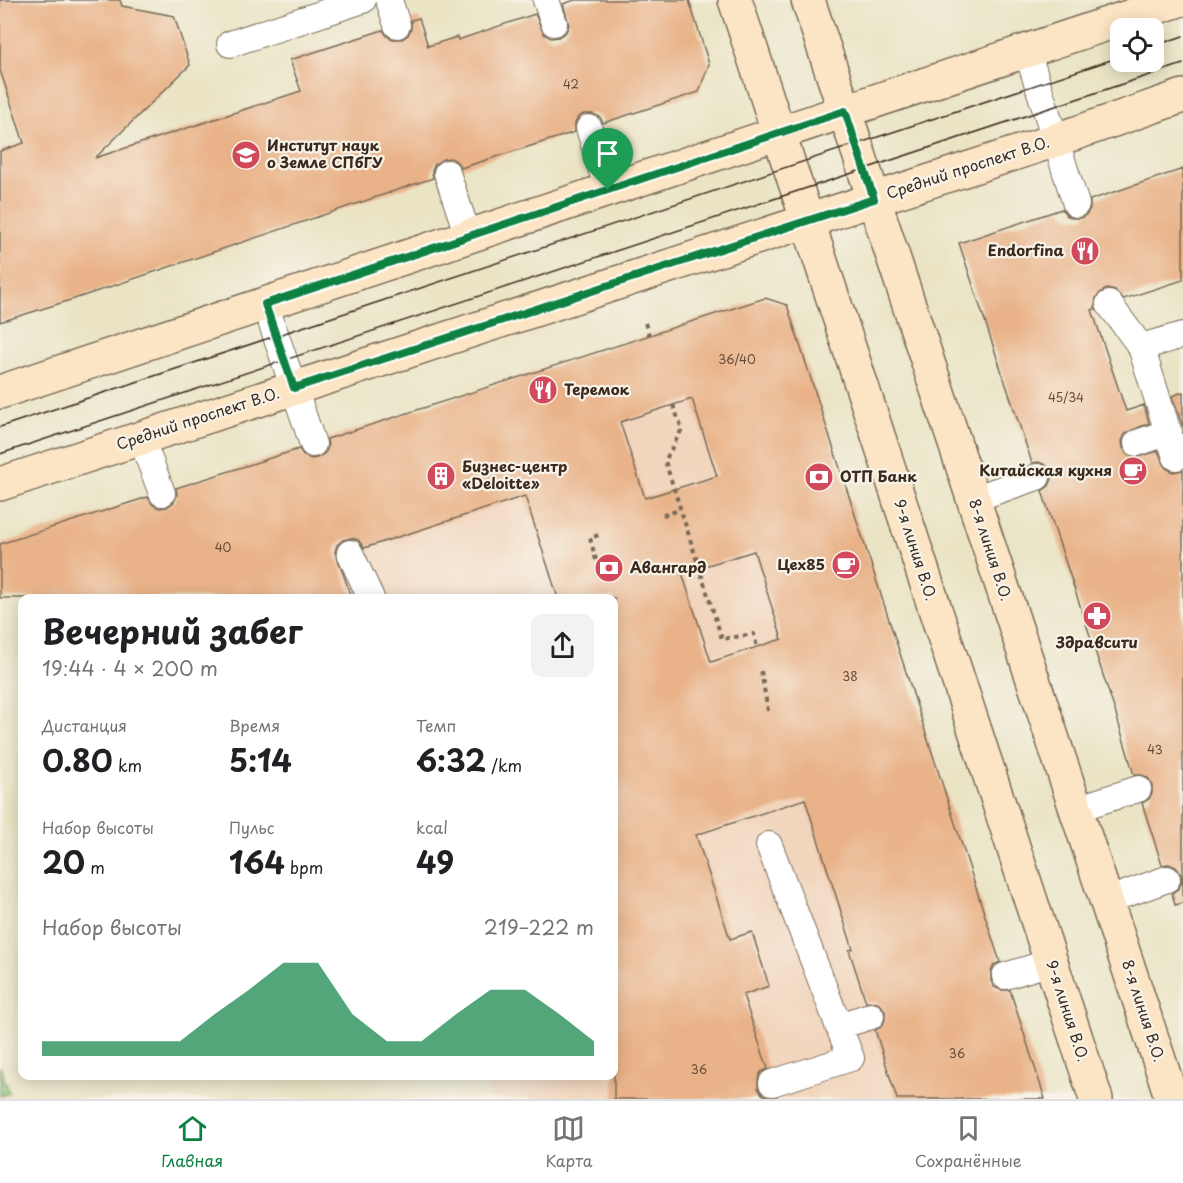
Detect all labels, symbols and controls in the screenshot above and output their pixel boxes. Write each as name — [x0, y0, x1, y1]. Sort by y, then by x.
map controls — [1110, 18, 1164, 72]
button: locate — [1110, 18, 1164, 72]
house number: 42 — [563, 75, 579, 93]
pin — [582, 128, 633, 190]
street label: Средний проспект В.О. — [883, 129, 1052, 204]
place label: Институт наук о Земле СПбГУ — [267, 133, 383, 173]
icon: arrive — [591, 137, 624, 170]
school or university icon: Институт наук о Земле СПбГУ — [230, 139, 262, 171]
restaurant icon: Endorfina — [1069, 235, 1101, 267]
place label: Endorfina — [988, 238, 1065, 261]
house number: 36/40 — [718, 350, 756, 368]
restaurant icon: Теремок — [527, 374, 559, 406]
place label: Теремок — [564, 377, 630, 400]
street label: Средний проспект В.О. — [113, 380, 282, 455]
house number: 45/34 — [1048, 388, 1084, 406]
place label: Бизнес-центр «Deloitte» — [462, 454, 567, 494]
cafe icon: Китайская кухня — [1117, 455, 1149, 487]
place label: Китайская кухня — [979, 458, 1112, 481]
building icon: Бизнес-центр «Deloitte» — [425, 460, 457, 492]
bank icon: ОТП Банк — [803, 461, 835, 493]
place label: ОТП Банк — [840, 464, 917, 487]
street label: 9-я линия В.О. — [889, 496, 944, 603]
street label: 8-я линия В.О. — [964, 496, 1019, 604]
house number: 40 — [215, 538, 232, 556]
cafe icon: Цех85 — [830, 549, 862, 581]
bank icon: Авангард — [593, 552, 625, 584]
place label: Цех85 — [777, 552, 825, 575]
place label: Авангард — [630, 555, 706, 578]
pharmacy icon: Здравсити — [1081, 600, 1113, 632]
text: Вечерний забег — [42, 605, 302, 655]
button: share — [531, 614, 594, 677]
place label: Здравсити — [1055, 630, 1138, 653]
text: 19:44 · 4 × 200 m — [42, 653, 218, 683]
house number: 38 — [842, 667, 858, 685]
text: Дистанция — [42, 713, 127, 737]
text: Время — [229, 713, 280, 737]
text: Темп — [416, 713, 456, 737]
text: 0.80 — [42, 737, 113, 782]
text: 5:14 — [229, 737, 292, 782]
text: 6:32 — [416, 737, 486, 782]
house number: 43 — [1147, 740, 1163, 758]
text: km — [113, 753, 142, 777]
text: /km — [486, 753, 522, 777]
text: Набор высоты — [42, 815, 154, 839]
text: Пульс — [229, 815, 274, 839]
text: kcal — [416, 815, 448, 839]
text: 20 — [42, 839, 85, 884]
text: 164 — [229, 839, 285, 884]
text: 49 — [416, 839, 454, 884]
text: m — [85, 855, 105, 879]
text: bpm — [285, 855, 323, 879]
text: Набор высоты — [42, 912, 182, 942]
text: 219–222 m — [484, 912, 594, 942]
street label: 9-я линия В.О. — [1041, 957, 1096, 1064]
street label: 8-я линия В.О. — [1117, 957, 1172, 1065]
house number: 36 — [949, 1044, 965, 1062]
house number: 36 — [691, 1060, 707, 1078]
tab: Главная — [161, 1112, 223, 1172]
tab: Карта — [545, 1112, 592, 1172]
tab: Сохранённые — [915, 1112, 1022, 1172]

